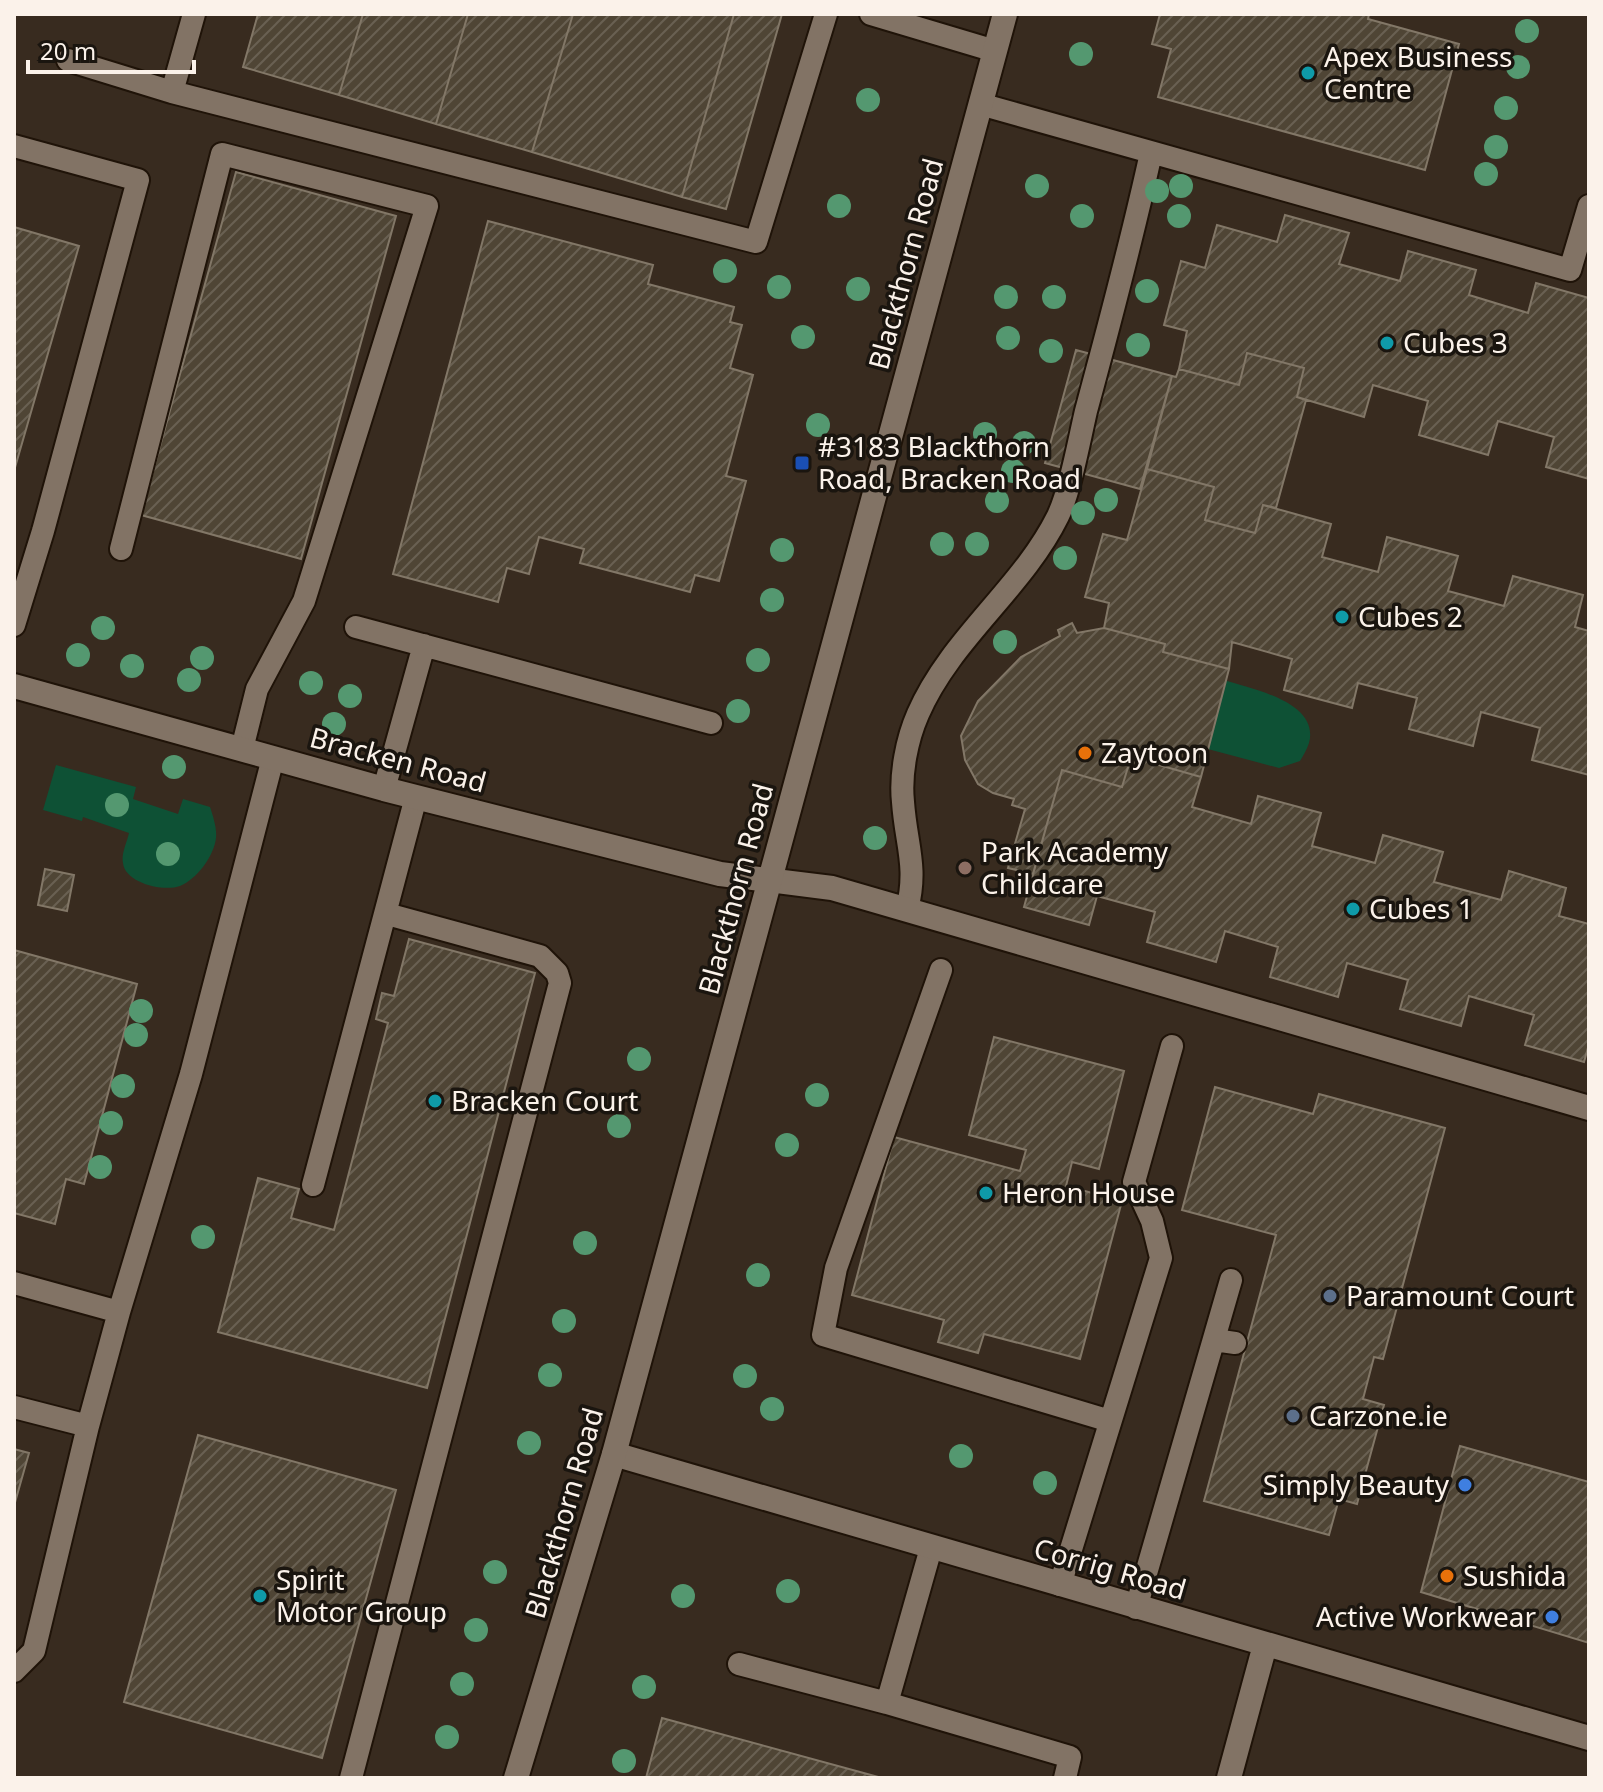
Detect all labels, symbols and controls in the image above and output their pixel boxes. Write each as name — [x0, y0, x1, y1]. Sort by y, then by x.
scale bar — [28, 24, 194, 74]
text: 20 m — [40, 34, 96, 67]
place label: Apex Business Centre — [1324, 37, 1513, 107]
marker: Apex Business Centre — [1299, 64, 1317, 82]
street label: Blackthorn Road — [859, 154, 952, 374]
place label: Cubes 3 — [1403, 323, 1508, 361]
marker: Cubes 3 — [1378, 334, 1396, 352]
place label: #3183 Blackthorn Road, Bracken Road — [818, 427, 1081, 497]
marker: #3183 Blackthorn Road, Bracken Road — [793, 454, 811, 472]
place label: Cubes 2 — [1358, 597, 1463, 635]
marker: Cubes 2 — [1333, 608, 1351, 626]
street label: Bracken Road — [306, 717, 491, 801]
place label: Zaytoon — [1101, 733, 1208, 771]
marker: Zaytoon — [1076, 744, 1094, 762]
street label: Blackthorn Road — [689, 779, 782, 999]
place label: Park Academy Childcare — [981, 832, 1169, 902]
marker: Park Academy Childcare — [956, 859, 974, 877]
place label: Cubes 1 — [1369, 889, 1474, 927]
marker: Cubes 1 — [1344, 900, 1362, 918]
place label: Bracken Court — [451, 1081, 638, 1119]
marker: Bracken Court — [426, 1092, 444, 1110]
place label: Heron House — [1002, 1173, 1175, 1211]
marker: Heron House — [977, 1184, 995, 1202]
place label: Paramount Court — [1346, 1276, 1574, 1314]
marker: Paramount Court — [1321, 1287, 1339, 1305]
place label: Carzone.ie — [1309, 1396, 1448, 1434]
street label: Blackthorn Road — [515, 1403, 611, 1622]
marker: Carzone.ie — [1284, 1407, 1302, 1425]
place label: Simply Beauty — [1263, 1465, 1450, 1503]
marker: Simply Beauty — [1456, 1476, 1474, 1494]
street label: Corrig Road — [1030, 1528, 1191, 1608]
place label: Sushida — [1463, 1556, 1567, 1594]
place label: Spirit Motor Group — [276, 1560, 447, 1630]
marker: Sushida — [1438, 1567, 1456, 1585]
marker: Spirit Motor Group — [251, 1587, 269, 1605]
place label: Active Workwear — [1316, 1597, 1536, 1635]
marker: Active Workwear — [1543, 1608, 1561, 1626]

